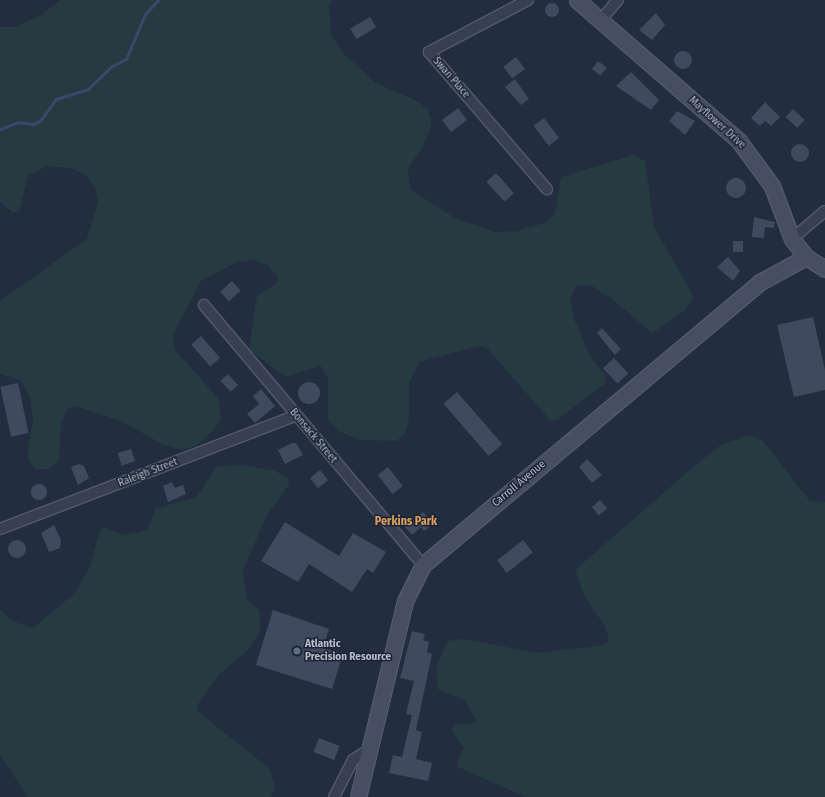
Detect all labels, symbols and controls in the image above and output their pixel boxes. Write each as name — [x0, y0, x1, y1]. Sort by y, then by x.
street label: Swan Place — [430, 55, 472, 101]
street label: Mayflower Drive — [686, 94, 748, 152]
street label: Bonsack Street — [286, 406, 340, 466]
street label: Raleigh Street — [116, 456, 180, 490]
street label: Carroll Avenue — [490, 458, 548, 510]
district label: Perkins Park — [375, 515, 437, 529]
place label: Atlantic Precision Resource — [305, 638, 391, 664]
marker: Atlantic Precision Resource — [292, 646, 302, 656]

